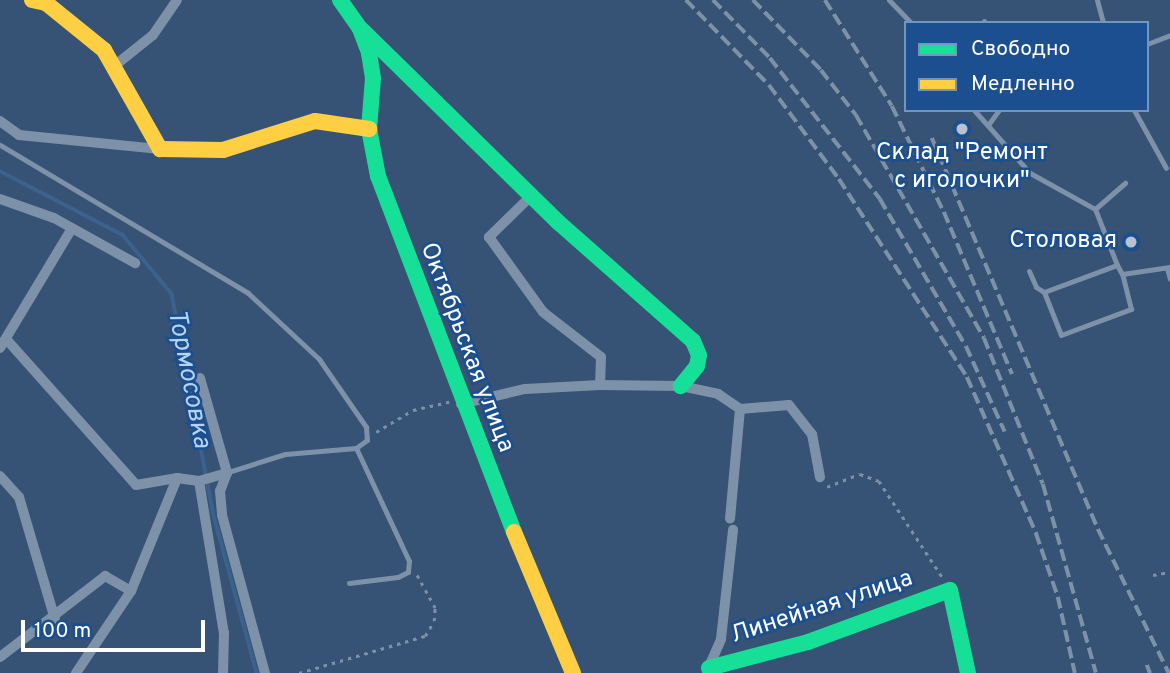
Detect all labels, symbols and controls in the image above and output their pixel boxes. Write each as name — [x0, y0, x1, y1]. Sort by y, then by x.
legend — [904, 21, 1149, 112]
text: Свободно — [971, 36, 1070, 63]
text: Медленно — [971, 71, 1075, 98]
marker: Склад "Ремонт с иголочки" — [954, 121, 970, 137]
place label: Склад "Ремонт с иголочки" — [876, 140, 1048, 196]
place label: Столовая — [1009, 228, 1117, 256]
marker: Столовая — [1123, 234, 1139, 250]
street label: Октябрьская улица — [413, 239, 519, 457]
water label: Тормосовка — [159, 307, 217, 451]
street label: Линейная улица — [727, 565, 917, 651]
scale bar — [24, 606, 208, 650]
text: 100 m — [34, 618, 91, 645]

